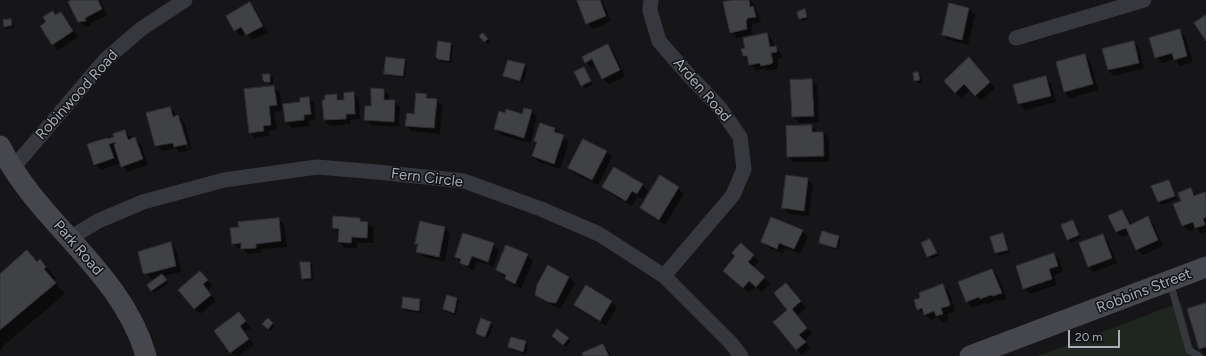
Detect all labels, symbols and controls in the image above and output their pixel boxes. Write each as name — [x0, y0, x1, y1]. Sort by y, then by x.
street label: Robinwood Road — [32, 46, 122, 144]
street label: Arden Road — [669, 54, 735, 126]
street label: Fern Circle — [390, 165, 464, 191]
street label: Park Road — [49, 217, 107, 279]
street label: Robbins Street — [1094, 265, 1194, 317]
scale bar — [1070, 322, 1122, 348]
text: 20 m — [1075, 330, 1103, 344]

